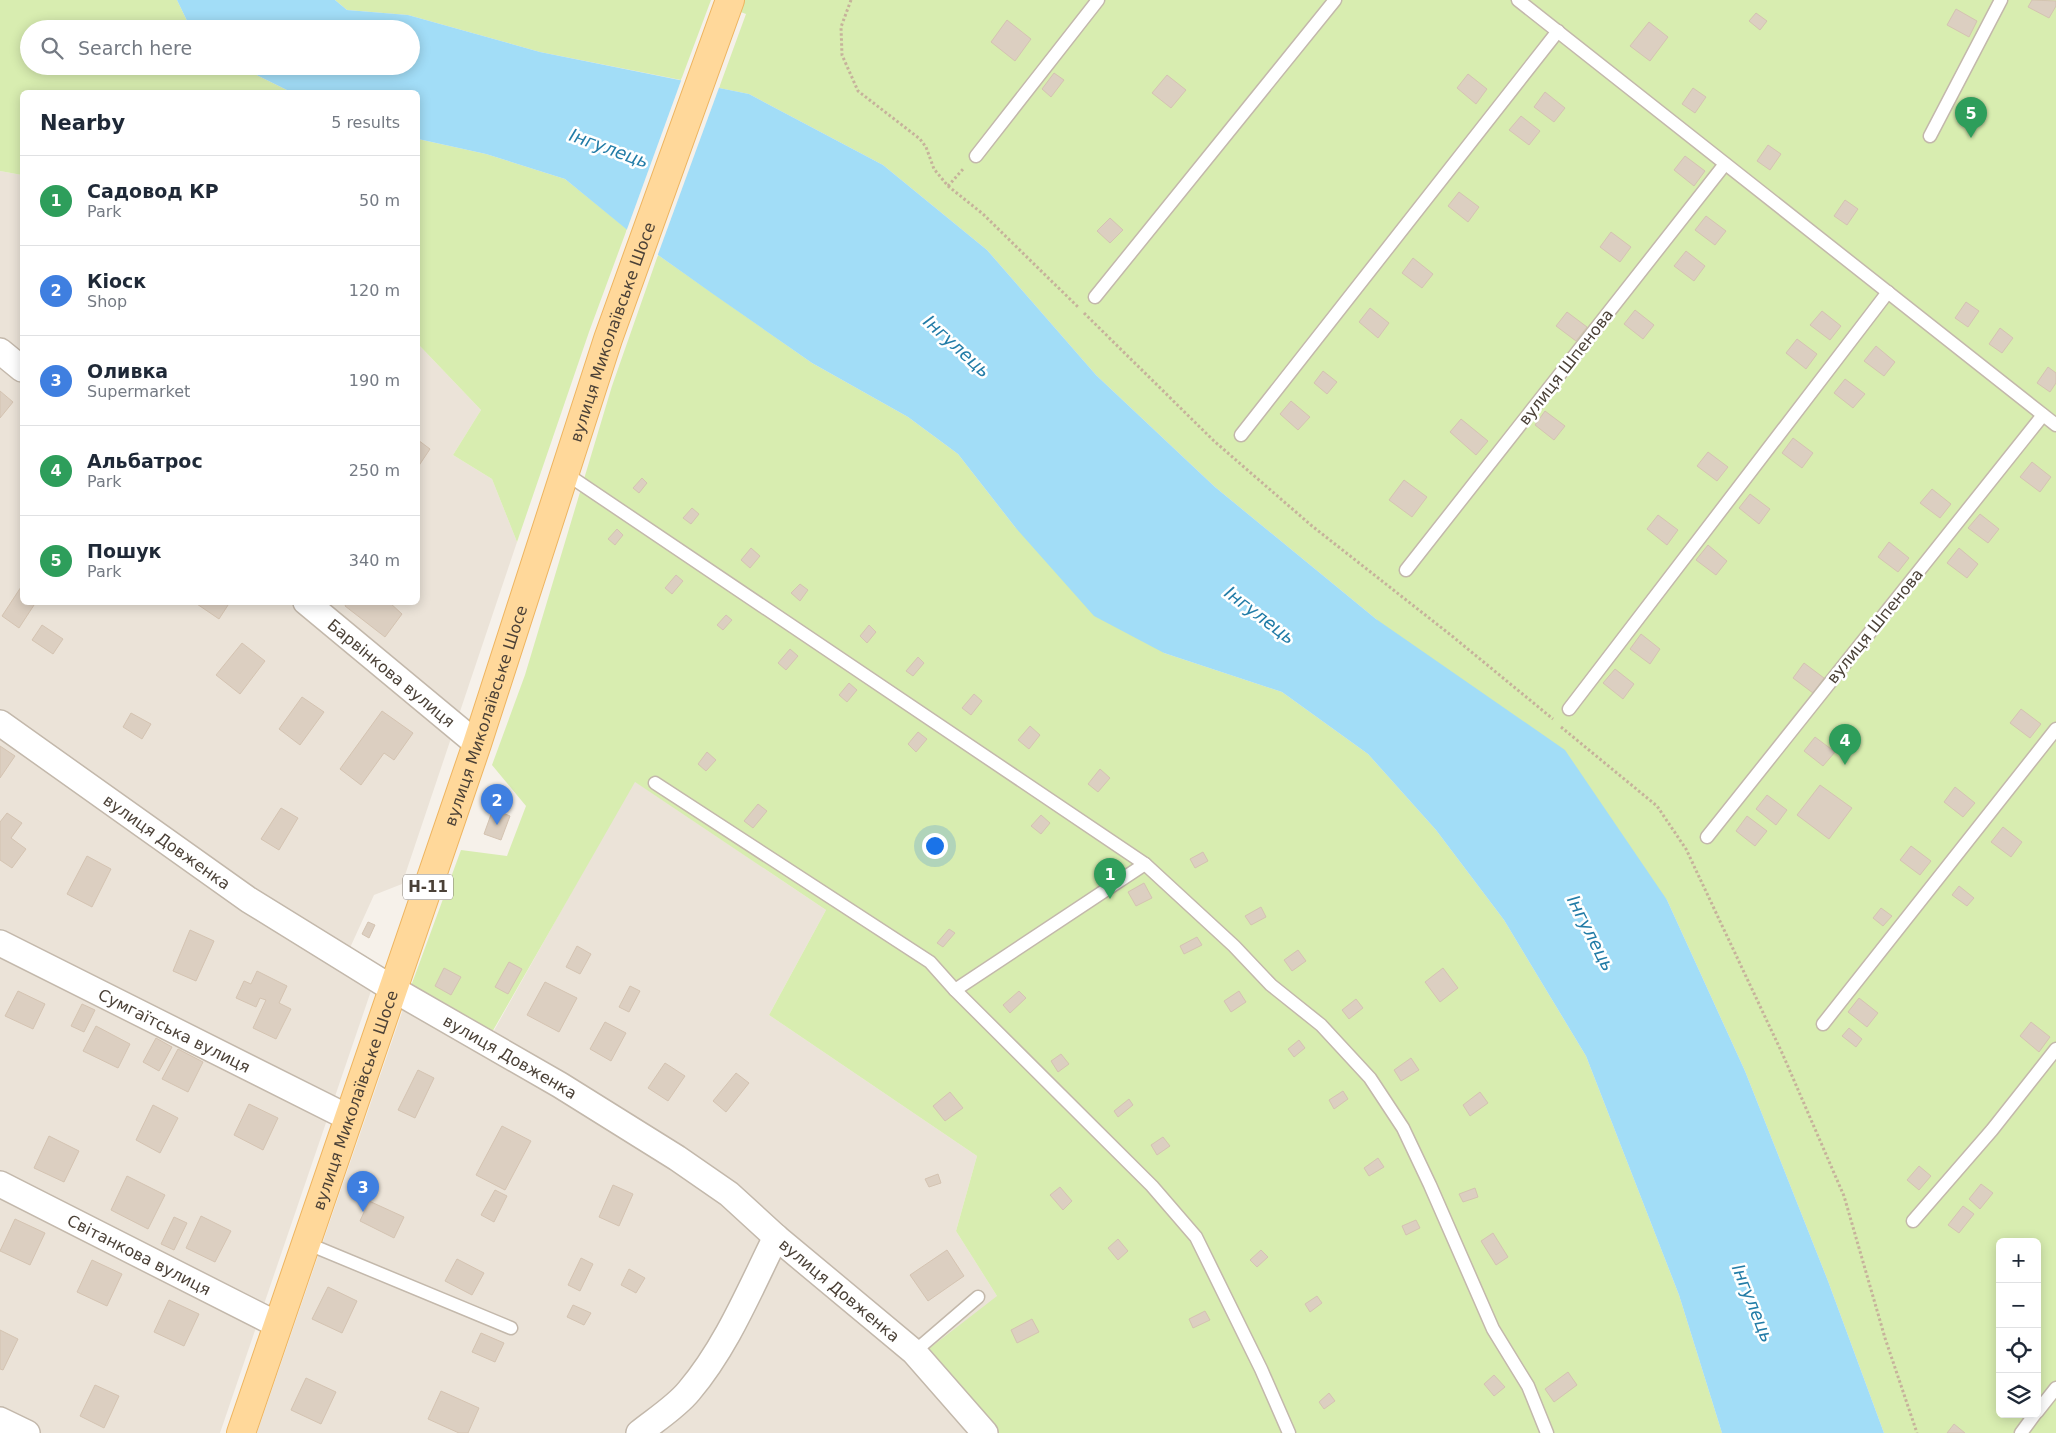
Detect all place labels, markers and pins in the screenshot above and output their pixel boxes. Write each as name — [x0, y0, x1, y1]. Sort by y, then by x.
pin: 5 — [1955, 97, 1987, 138]
pin: 4 — [1829, 724, 1861, 765]
pin: 2 — [481, 784, 513, 825]
pin: 1 — [1094, 858, 1126, 899]
pin: 3 — [347, 1171, 379, 1212]

